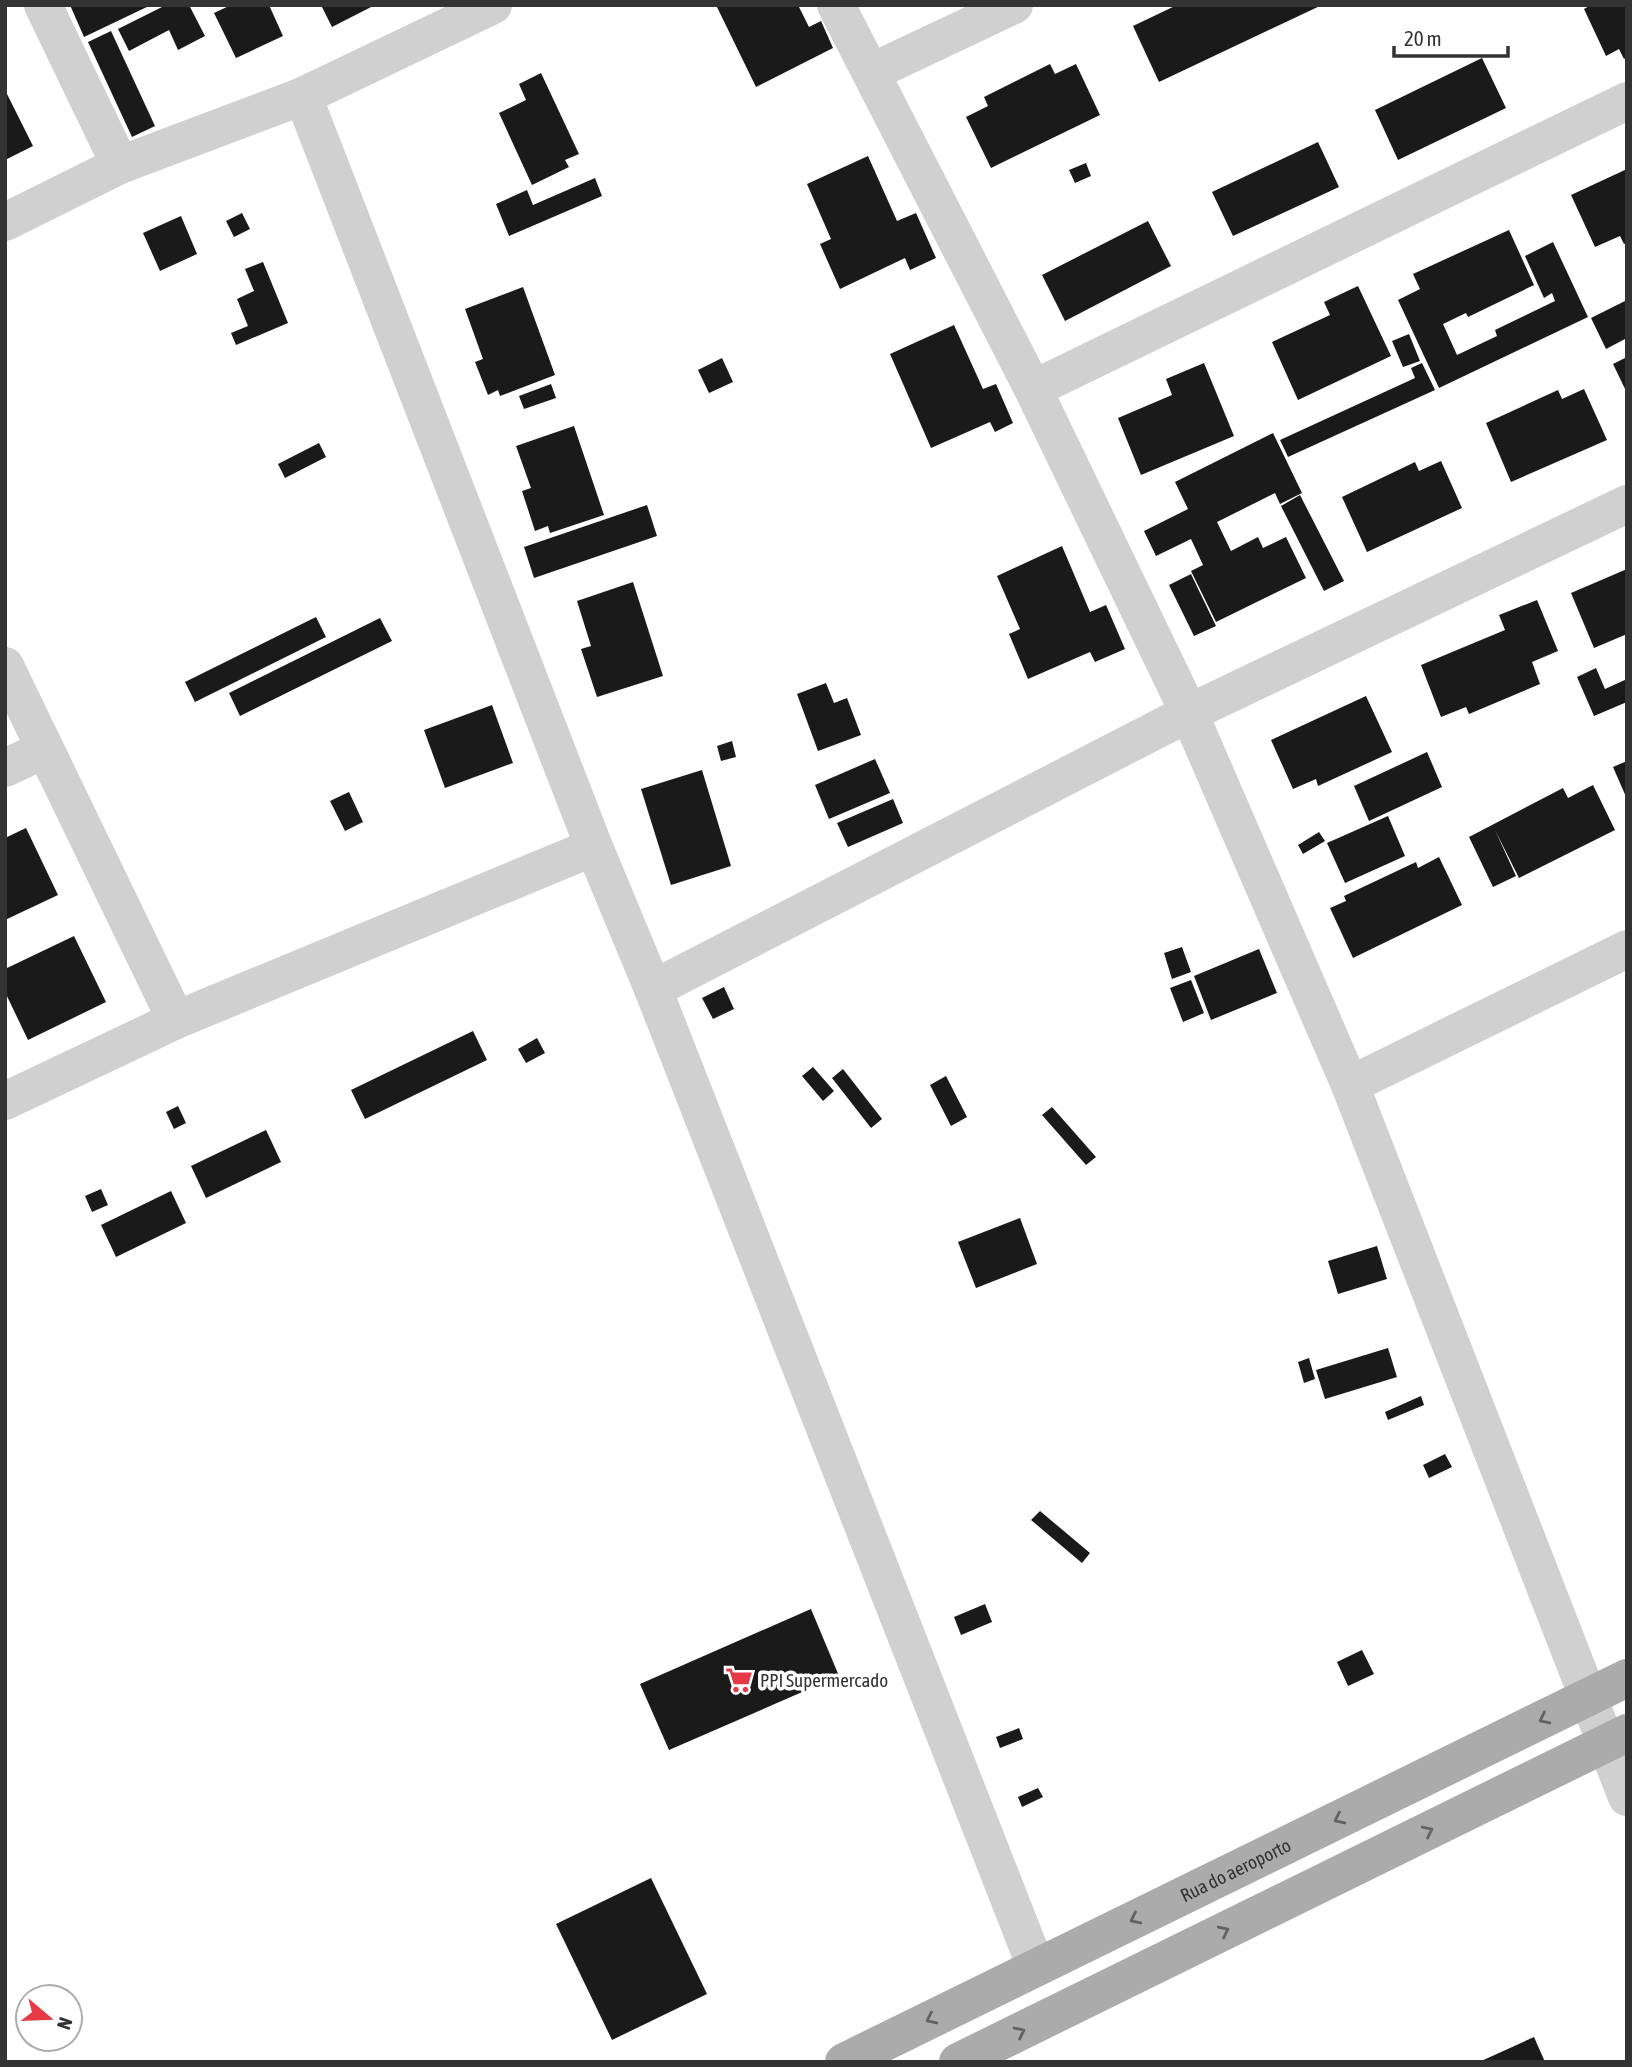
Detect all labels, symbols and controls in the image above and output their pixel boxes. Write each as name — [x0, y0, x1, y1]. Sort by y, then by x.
scale bar — [1394, 14, 1508, 58]
text: 20 m — [1404, 26, 1442, 50]
supermarket icon: PPI Supermercado — [724, 1665, 754, 1695]
place label: PPI Supermercado — [760, 1669, 888, 1691]
one-way arrow — [1539, 1710, 1551, 1724]
one-way arrow — [1334, 1810, 1346, 1824]
one-way arrow — [1421, 1825, 1433, 1839]
street label: Rua do aeroporto — [1177, 1834, 1294, 1906]
one-way arrow — [1130, 1910, 1142, 1924]
one-way arrow — [1217, 1926, 1229, 1940]
north arrow — [14, 1983, 84, 2053]
one-way arrow — [926, 2011, 938, 2025]
text: N — [53, 2015, 77, 2032]
one-way arrow — [1013, 2026, 1025, 2040]

